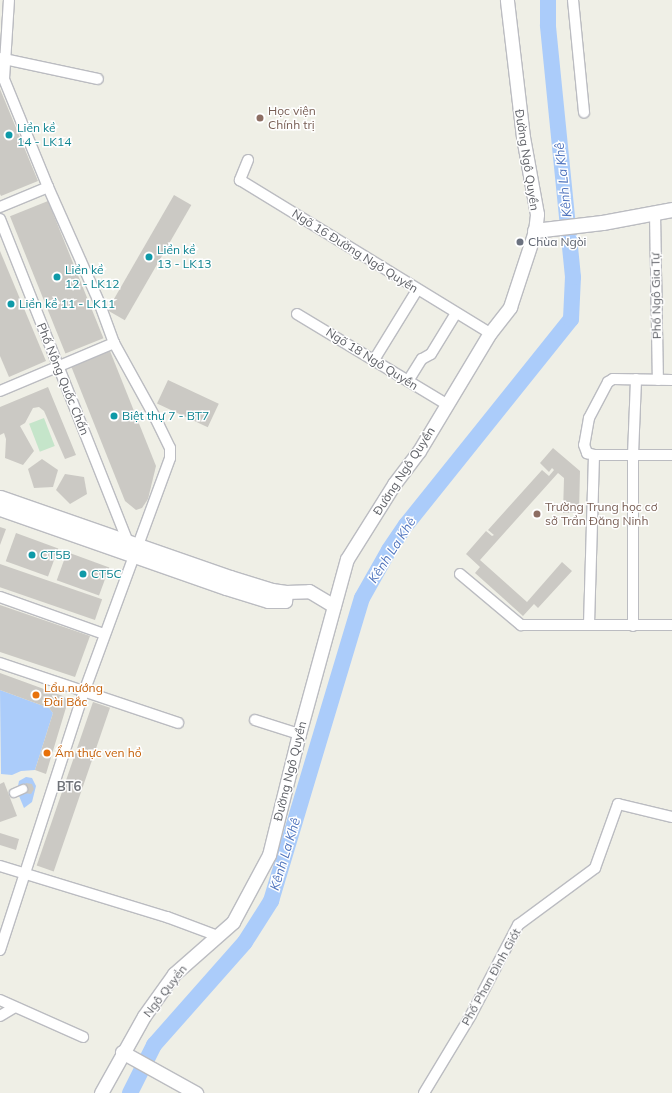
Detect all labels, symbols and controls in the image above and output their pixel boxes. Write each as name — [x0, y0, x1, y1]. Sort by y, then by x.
place label: Học viện Chính trị — [268, 104, 316, 132]
street label: Đường Ngô Quyền — [512, 108, 542, 212]
marker: Học viện Chính trị — [255, 113, 265, 123]
place label: Liền kề 14 - LK14 — [17, 121, 71, 149]
marker: Liền kề 14 - LK14 — [4, 130, 14, 140]
water label: Kênh La Khê — [551, 142, 575, 218]
street label: Ngõ 16 Đường Ngô Quyền — [289, 206, 421, 296]
place label: Chùa Ngòi — [528, 235, 586, 249]
marker: Chùa Ngòi — [515, 237, 525, 247]
place label: Liền kề 13 - LK13 — [157, 243, 211, 271]
marker: Liền kề 13 - LK13 — [144, 252, 154, 262]
street label: Phố Ngô Gia Tự — [648, 253, 664, 339]
place label: Liền kề 12 - LK12 — [65, 263, 119, 291]
marker: Liền kề 12 - LK12 — [52, 272, 62, 282]
place label: Liền kề 11 - LK11 — [19, 297, 115, 311]
marker: Liền kề 11 - LK11 — [6, 299, 16, 309]
street label: Phố Nông Quốc Chấn — [34, 321, 92, 437]
street label: Ngõ 18 Ngô Quyền — [323, 325, 421, 393]
place label: Biệt thự 7 - BT7 — [122, 409, 209, 423]
marker: Biệt thự 7 - BT7 — [109, 411, 119, 421]
street label: Đường Ngô Quyền — [370, 424, 438, 518]
place label: Trường Trung học cơ sở Trần Đăng Ninh — [545, 500, 658, 528]
marker: Trường Trung học cơ sở Trần Đăng Ninh — [532, 509, 542, 519]
water label: Kênh La Khê — [365, 514, 419, 586]
place label: CT5B — [40, 548, 71, 562]
marker: CT5B — [27, 550, 37, 560]
place label: CT5C — [91, 567, 122, 581]
marker: CT5C — [78, 569, 88, 579]
place label: Lẩu nướng Đài Bắc — [44, 681, 103, 709]
marker: Lẩu nướng Đài Bắc — [31, 690, 41, 700]
street label: Đường Ngô Quyền — [271, 720, 309, 822]
place label: Ẩm thực ven hồ — [55, 746, 142, 760]
marker: Ẩm thực ven hồ — [42, 748, 52, 758]
district label: BT6 — [57, 778, 81, 794]
water label: Kênh La Khê — [267, 816, 303, 892]
street label: Phố Phan Đình Giót — [458, 926, 524, 1028]
street label: Ngô Quyền — [140, 962, 190, 1020]

